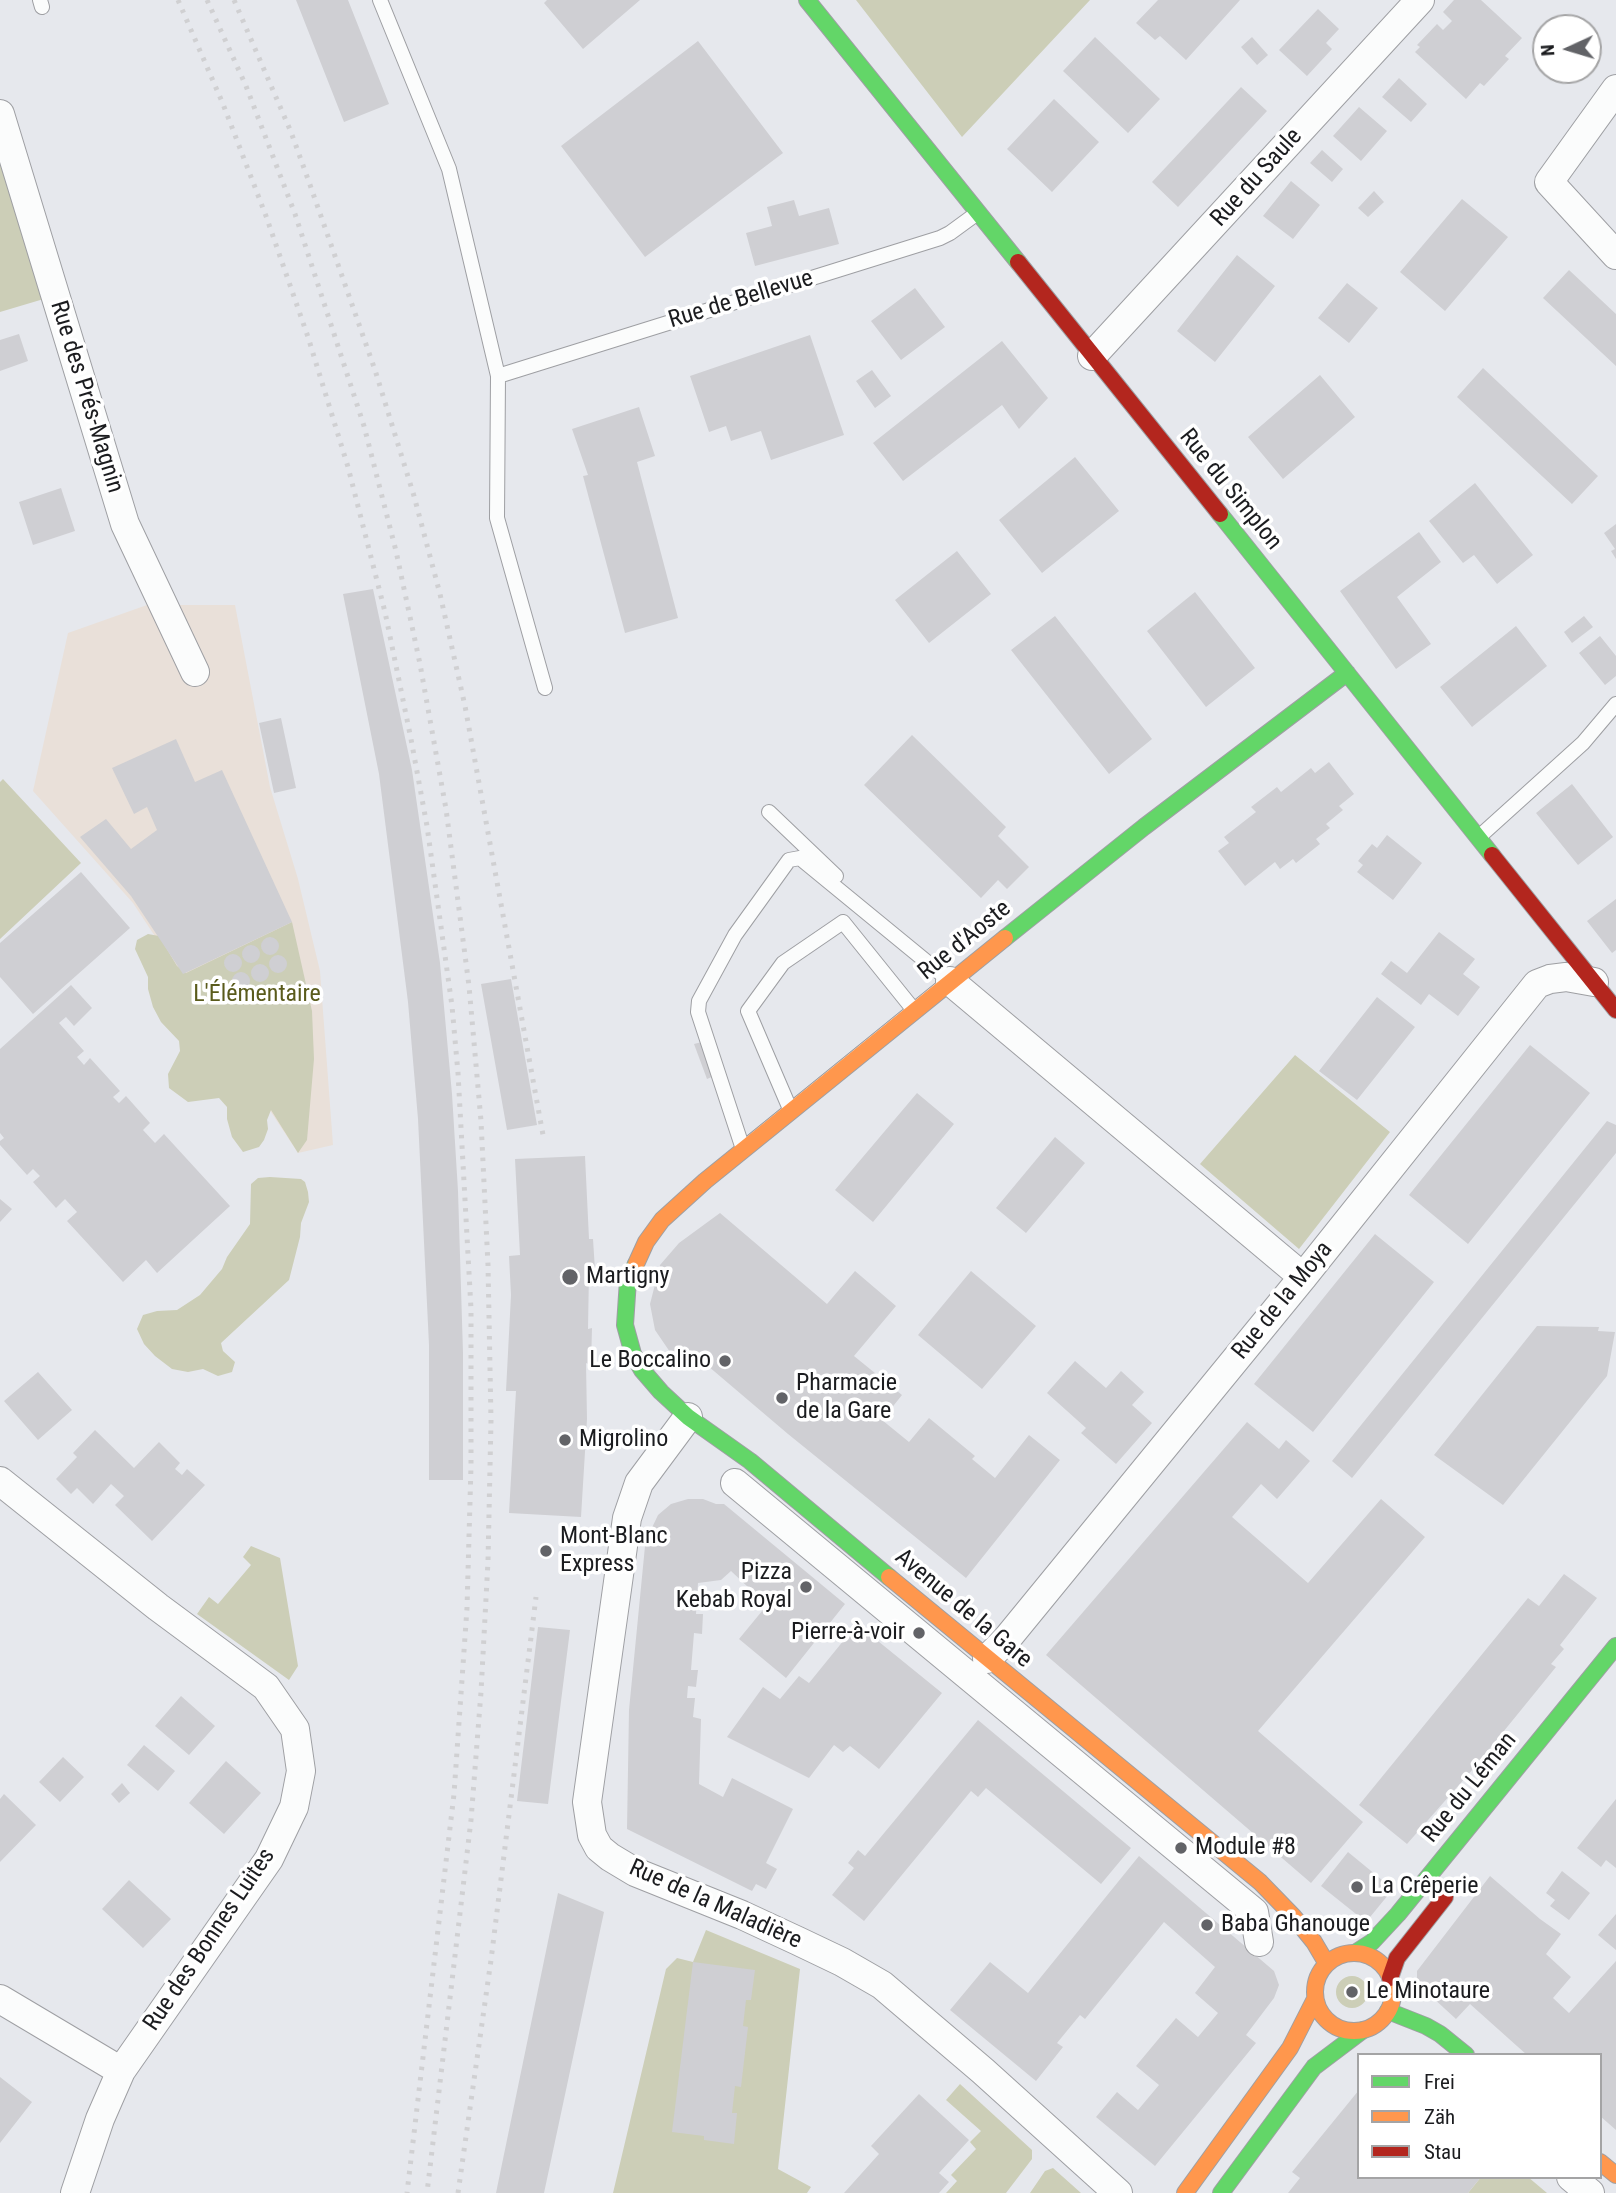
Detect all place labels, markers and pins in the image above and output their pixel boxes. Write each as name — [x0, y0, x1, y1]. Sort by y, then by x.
place label: Martigny — [586, 1263, 670, 1291]
marker: Martigny — [560, 1267, 580, 1287]
place label: Le Boccalino — [589, 1347, 711, 1375]
marker: Le Boccalino — [717, 1353, 733, 1369]
place label: Pharmacie de la Gare — [796, 1370, 897, 1426]
marker: Pharmacie de la Gare — [774, 1390, 790, 1406]
place label: Migrolino — [579, 1426, 668, 1454]
marker: Migrolino — [557, 1432, 573, 1448]
place label: Mont-Blanc Express — [560, 1523, 668, 1579]
marker: Mont-Blanc Express — [538, 1543, 554, 1559]
place label: Pizza Kebab Royal — [676, 1559, 792, 1615]
marker: Pizza Kebab Royal — [798, 1579, 814, 1595]
place label: Pierre-à-voir — [791, 1619, 905, 1647]
marker: Pierre-à-voir — [911, 1625, 927, 1641]
place label: Module #8 — [1195, 1834, 1296, 1862]
marker: Module #8 — [1173, 1840, 1189, 1856]
place label: La Crêperie — [1371, 1873, 1479, 1901]
marker: La Crêperie — [1349, 1879, 1365, 1895]
place label: Baba Ghanouge — [1221, 1911, 1370, 1939]
marker: Baba Ghanouge — [1199, 1917, 1215, 1933]
place label: Le Minotaure — [1366, 1978, 1490, 2006]
marker: Le Minotaure — [1344, 1984, 1360, 2000]

